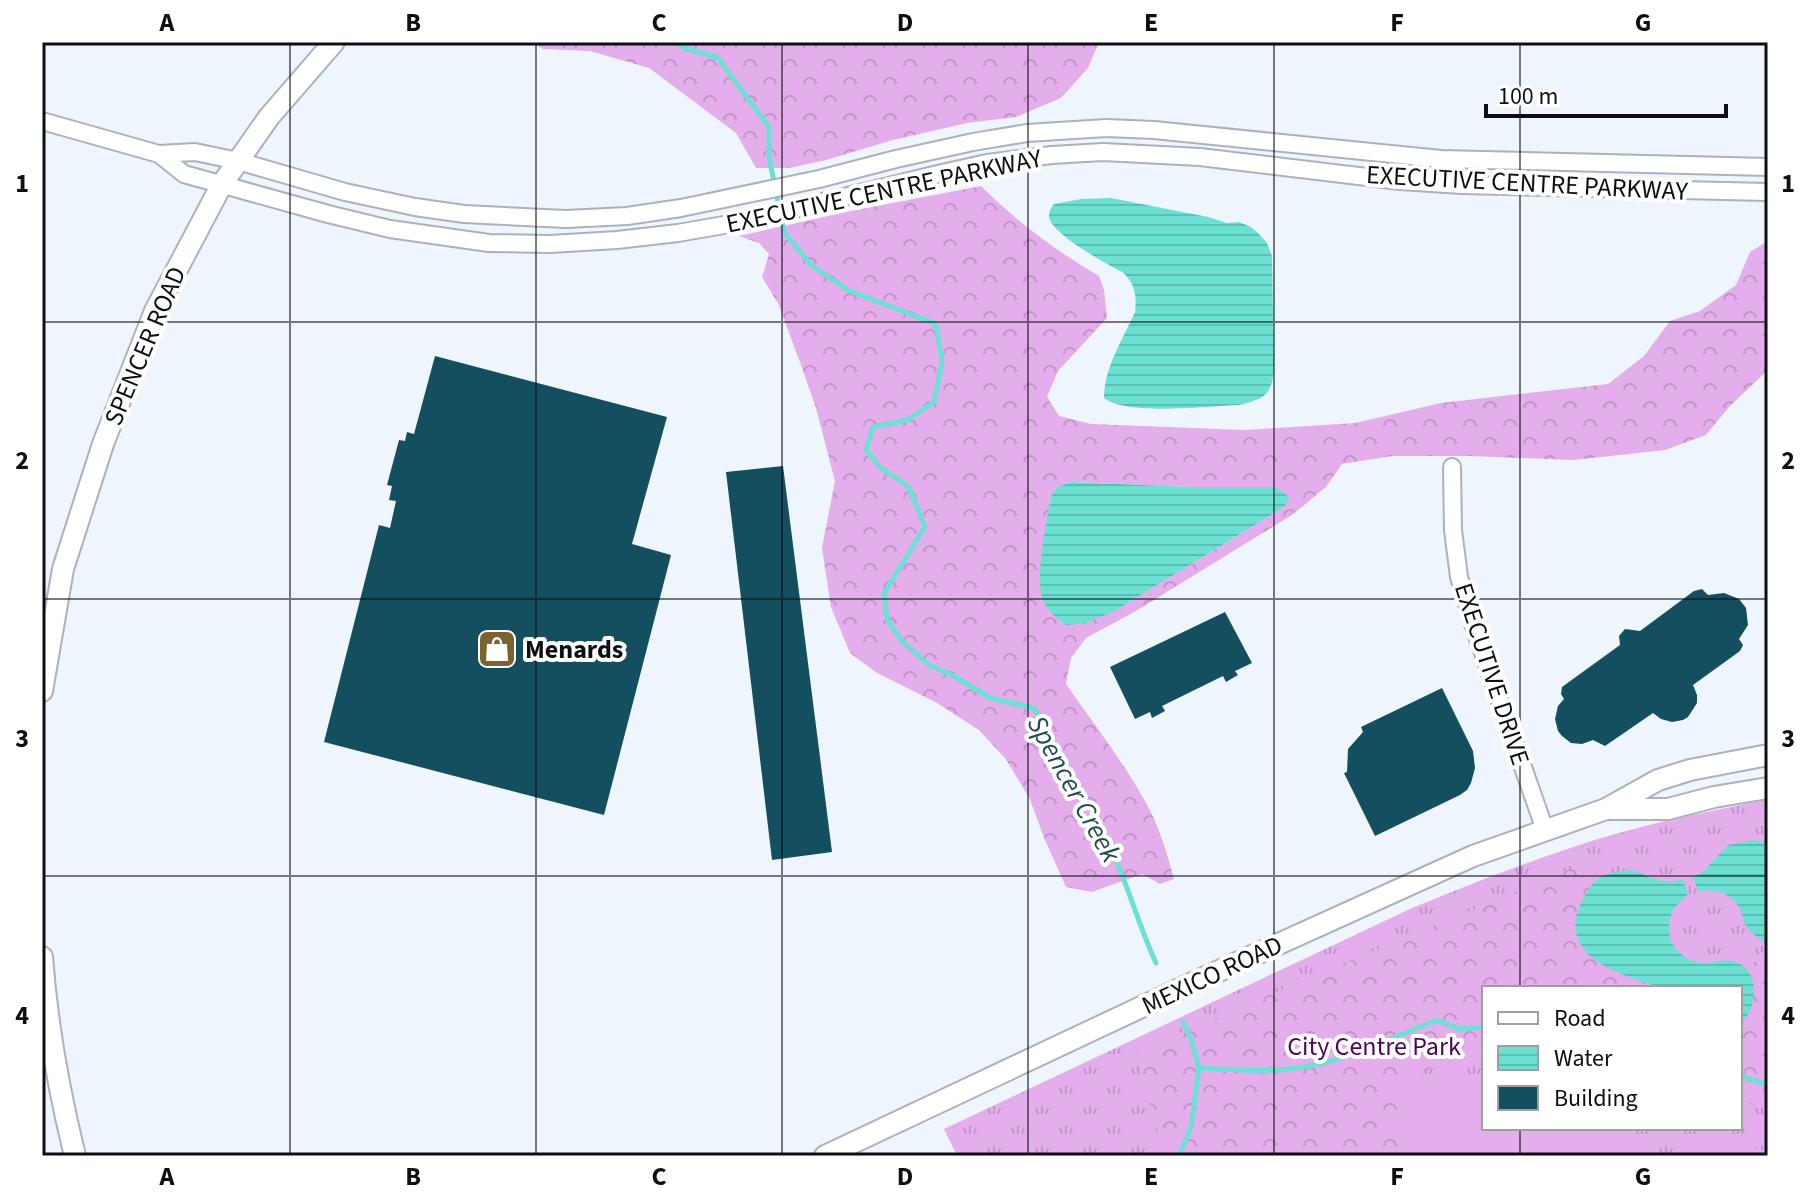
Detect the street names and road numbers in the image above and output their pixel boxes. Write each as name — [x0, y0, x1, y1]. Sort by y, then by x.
street label: EXECUTIVE CENTRE PARKWAY — [723, 139, 1046, 243]
street label: EXECUTIVE CENTRE PARKWAY — [1365, 156, 1689, 210]
street label: SPENCER ROAD — [95, 261, 195, 431]
street label: EXECUTIVE DRIVE — [1445, 578, 1539, 770]
street label: MEXICO ROAD — [1136, 926, 1288, 1024]

